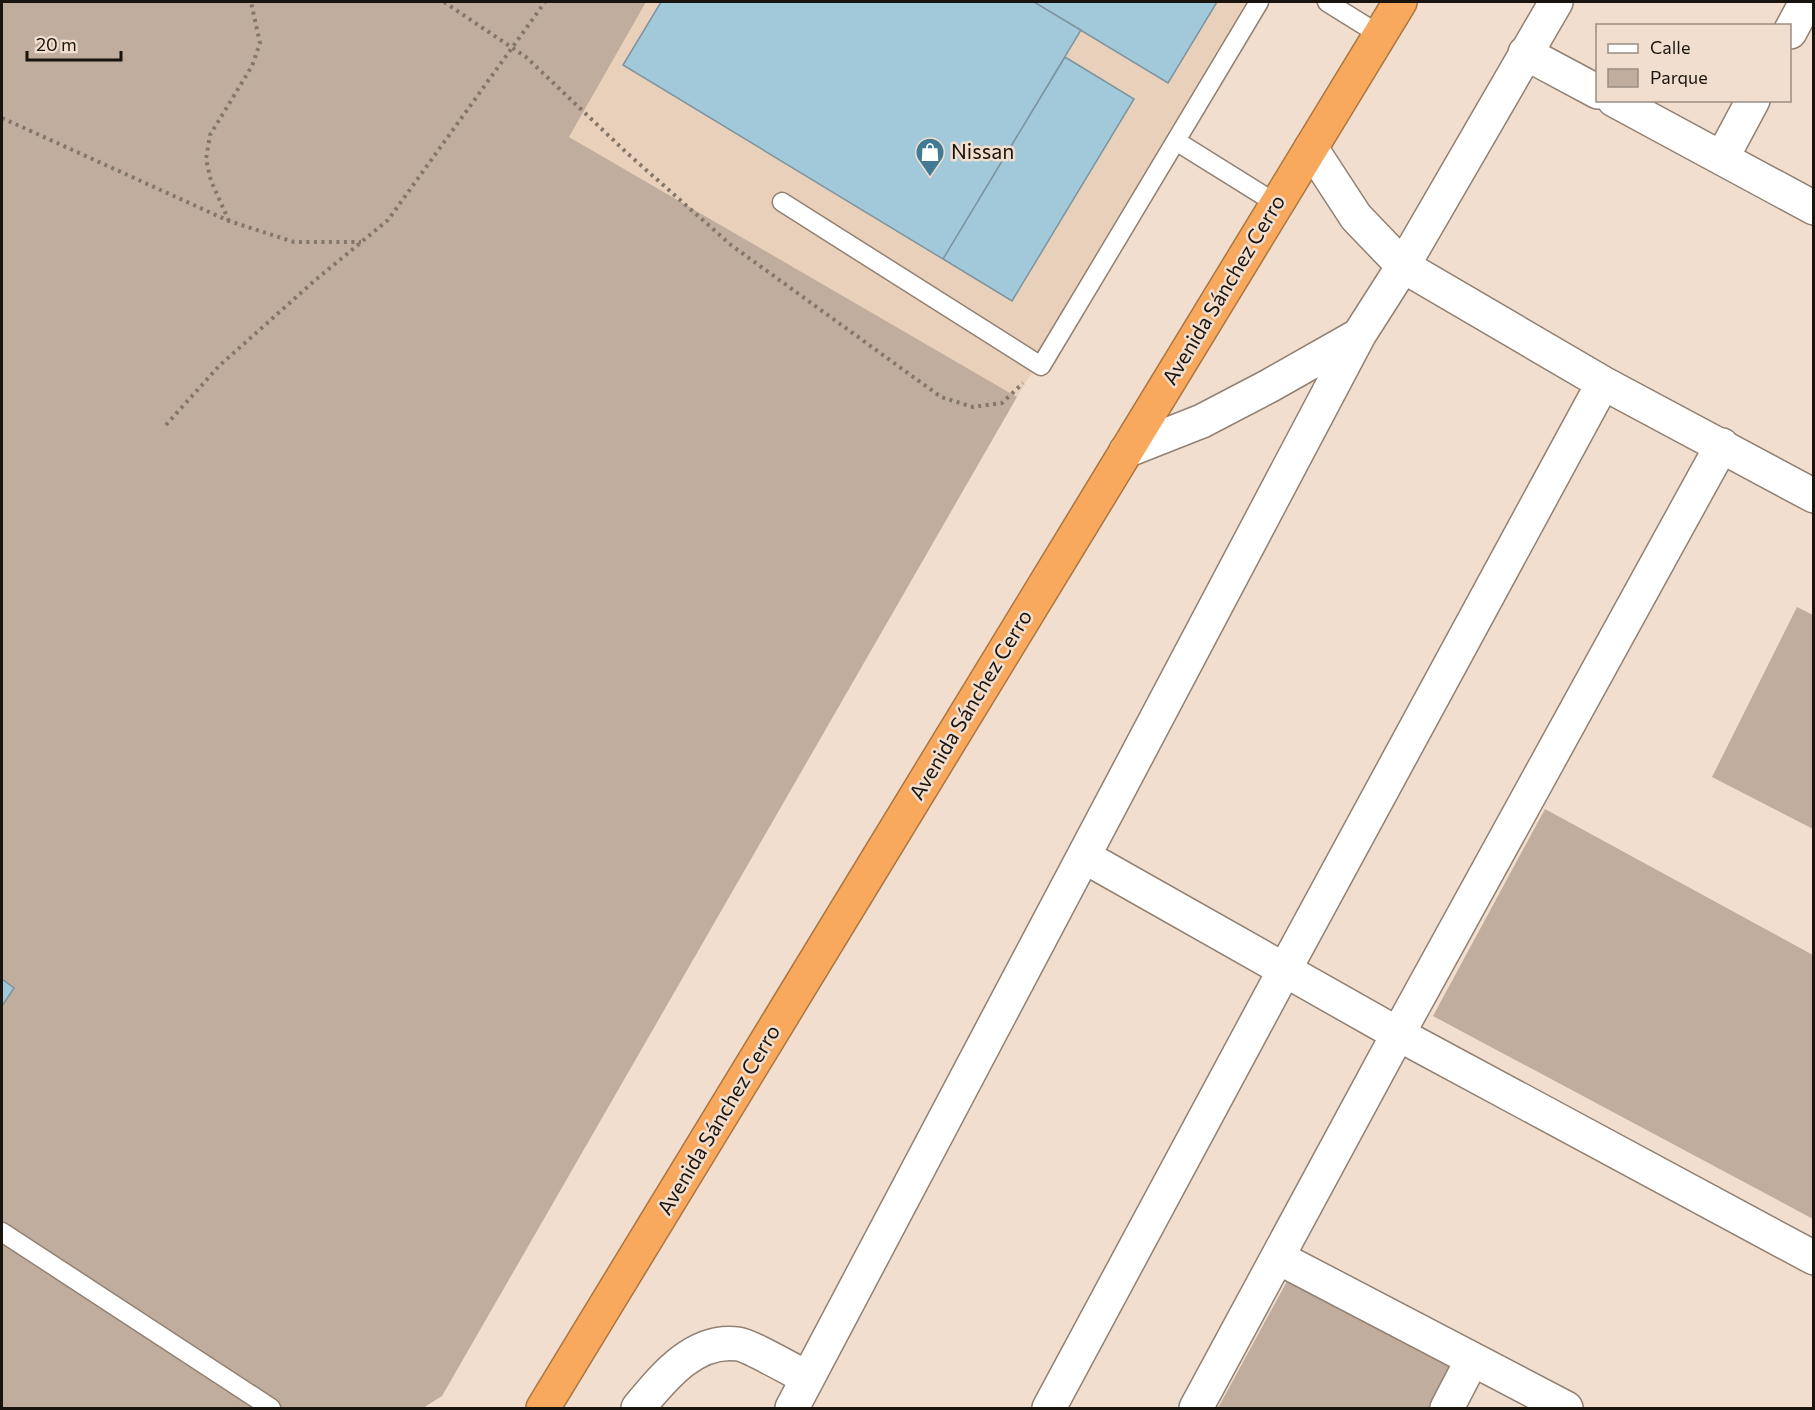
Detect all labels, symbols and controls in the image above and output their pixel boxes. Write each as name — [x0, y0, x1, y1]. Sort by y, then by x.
scale bar — [27, 24, 122, 62]
legend — [1596, 24, 1791, 102]
text: 20 m — [36, 33, 77, 55]
text: Calle — [1650, 36, 1690, 58]
text: Parque — [1650, 66, 1708, 88]
shop icon: Nissan — [914, 136, 946, 178]
place label: Nissan — [951, 138, 1014, 163]
street label: Avenida Sánchez Cerro — [1156, 190, 1289, 389]
street label: Avenida Sánchez Cerro — [903, 605, 1036, 804]
street label: Avenida Sánchez Cerro — [651, 1020, 784, 1219]

